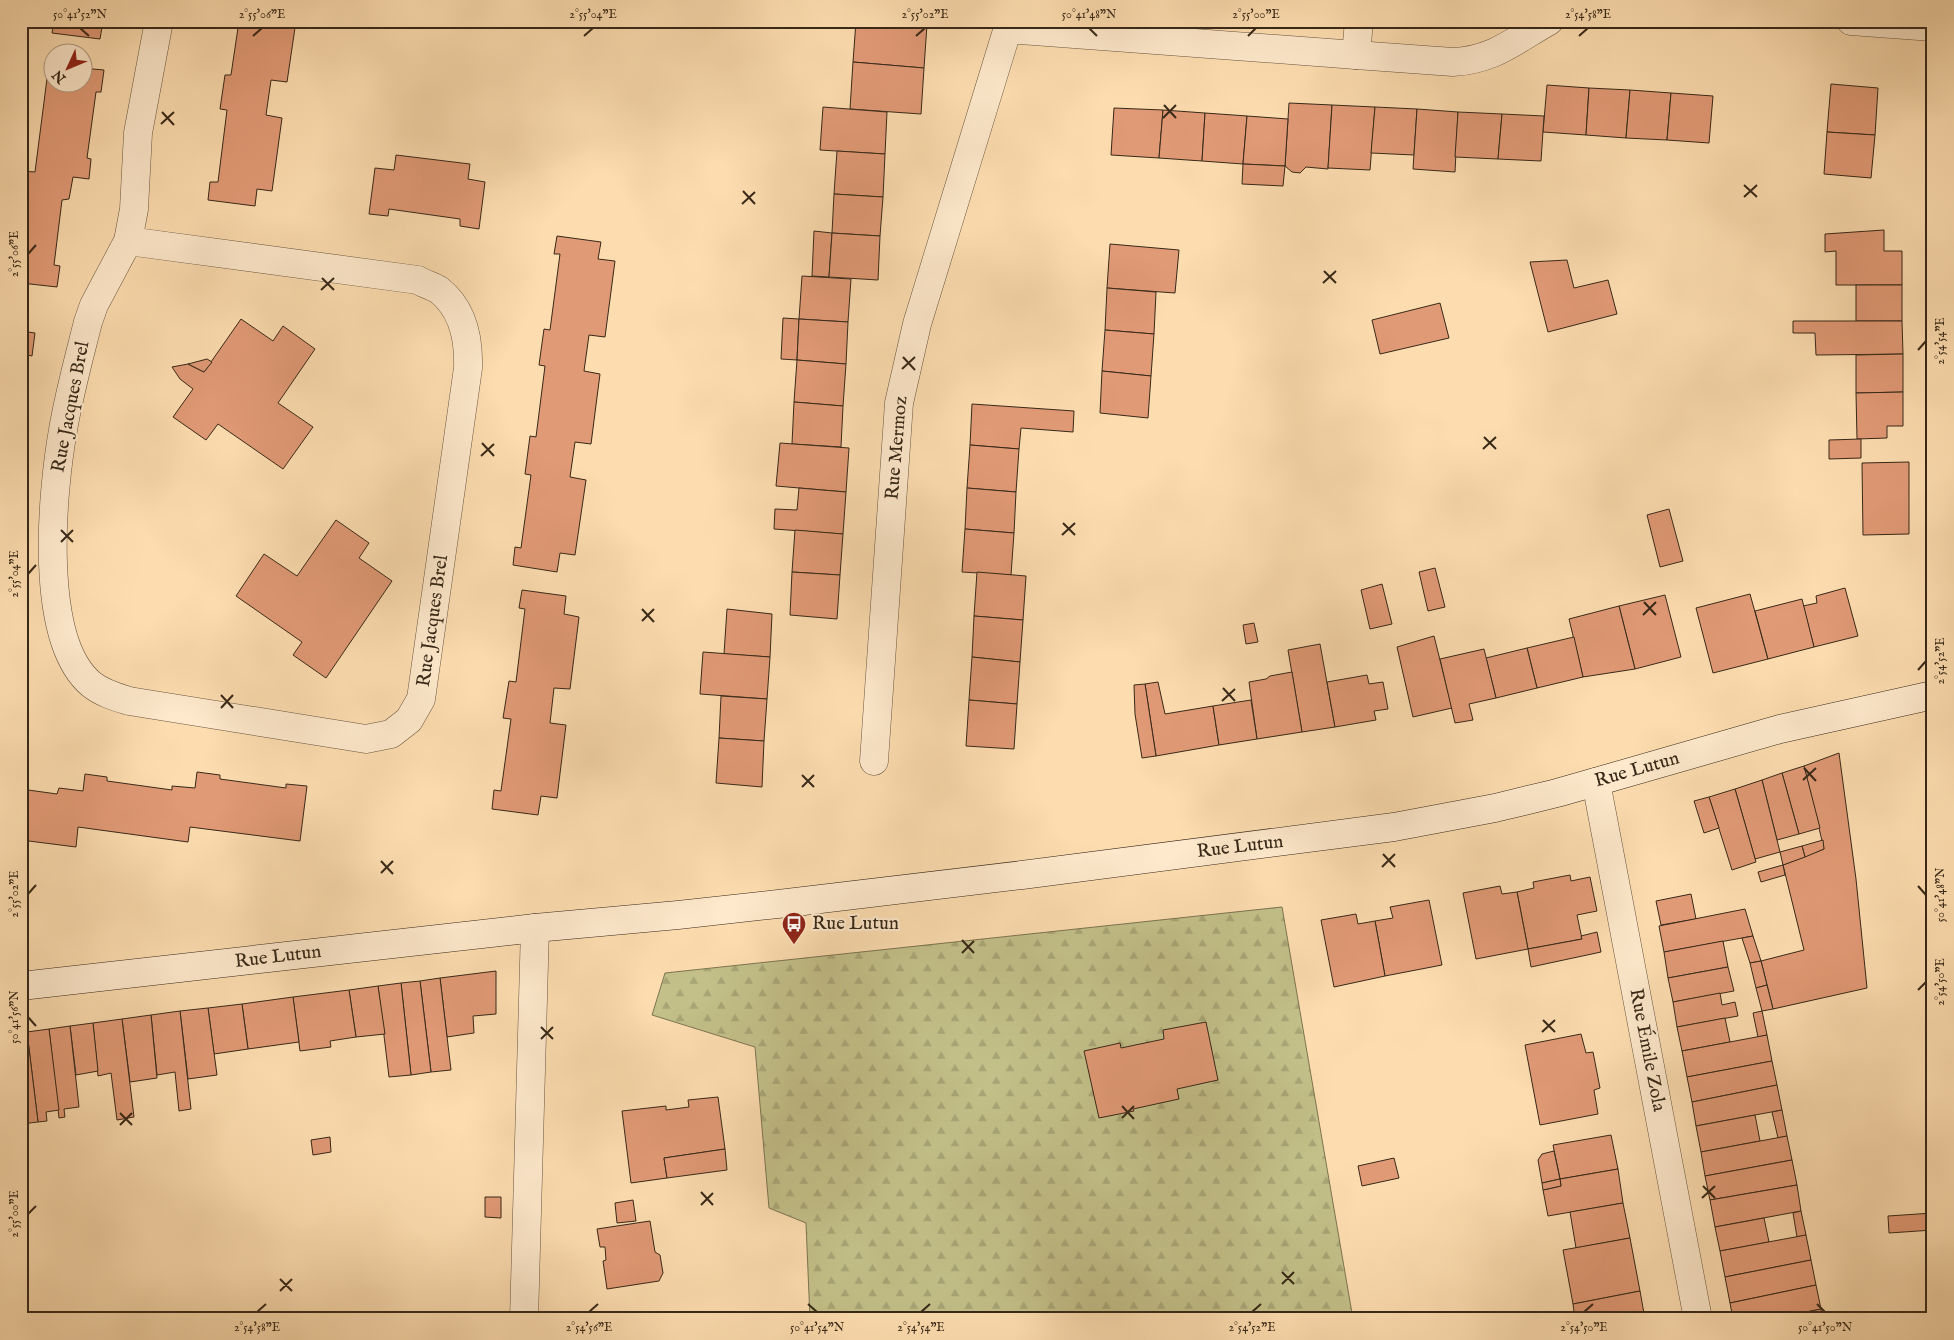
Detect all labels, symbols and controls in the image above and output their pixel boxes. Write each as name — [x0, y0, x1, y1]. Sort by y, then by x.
text: 50°41'52"N — [53, 7, 108, 22]
text: 2°55'06"E — [239, 7, 285, 22]
text: 2°55'04"E — [569, 7, 617, 22]
text: 2°55'02"E — [901, 7, 949, 22]
text: 50°41'48"N — [1062, 7, 1117, 22]
text: 2°55'00"E — [1232, 7, 1280, 22]
text: 2°54'58"E — [1565, 7, 1611, 22]
north arrow — [42, 42, 92, 92]
text: N — [49, 66, 71, 88]
text: 2°55'06"E — [7, 231, 22, 277]
text: 2°54'54"E — [1933, 317, 1948, 365]
street label: Rue Jacques Brel — [47, 339, 96, 475]
street label: Rue Mermoz — [881, 395, 914, 501]
text: 2°55'04"E — [7, 550, 22, 598]
street label: Rue Jacques Brel — [412, 553, 454, 689]
text: 2°54'52"E — [1933, 637, 1948, 685]
street label: Rue Lutun — [1592, 746, 1682, 794]
street label: Rue Lutun — [1195, 830, 1285, 864]
text: 50°41'48"N — [1933, 867, 1948, 922]
text: 2°55'02"E — [7, 870, 22, 918]
bus stop icon: Rue Lutun — [781, 911, 807, 945]
place label: Rue Lutun — [812, 912, 899, 936]
street label: Rue Lutun — [233, 940, 323, 974]
text: 2°54'50"E — [1933, 958, 1948, 1006]
street label: Rue Émile Zola — [1623, 986, 1672, 1114]
text: 50°41'56"N — [7, 990, 22, 1044]
text: 2°55'00"E — [7, 1190, 22, 1238]
text: 2°54'58"E — [234, 1320, 280, 1335]
text: 2°54'56"E — [566, 1320, 612, 1335]
text: 50°41'54"N — [790, 1320, 845, 1335]
text: 2°54'54"E — [897, 1320, 945, 1335]
text: 2°54'52"E — [1228, 1320, 1276, 1335]
text: 2°54'50"E — [1560, 1320, 1608, 1335]
text: 50°41'50"N — [1798, 1320, 1853, 1335]

